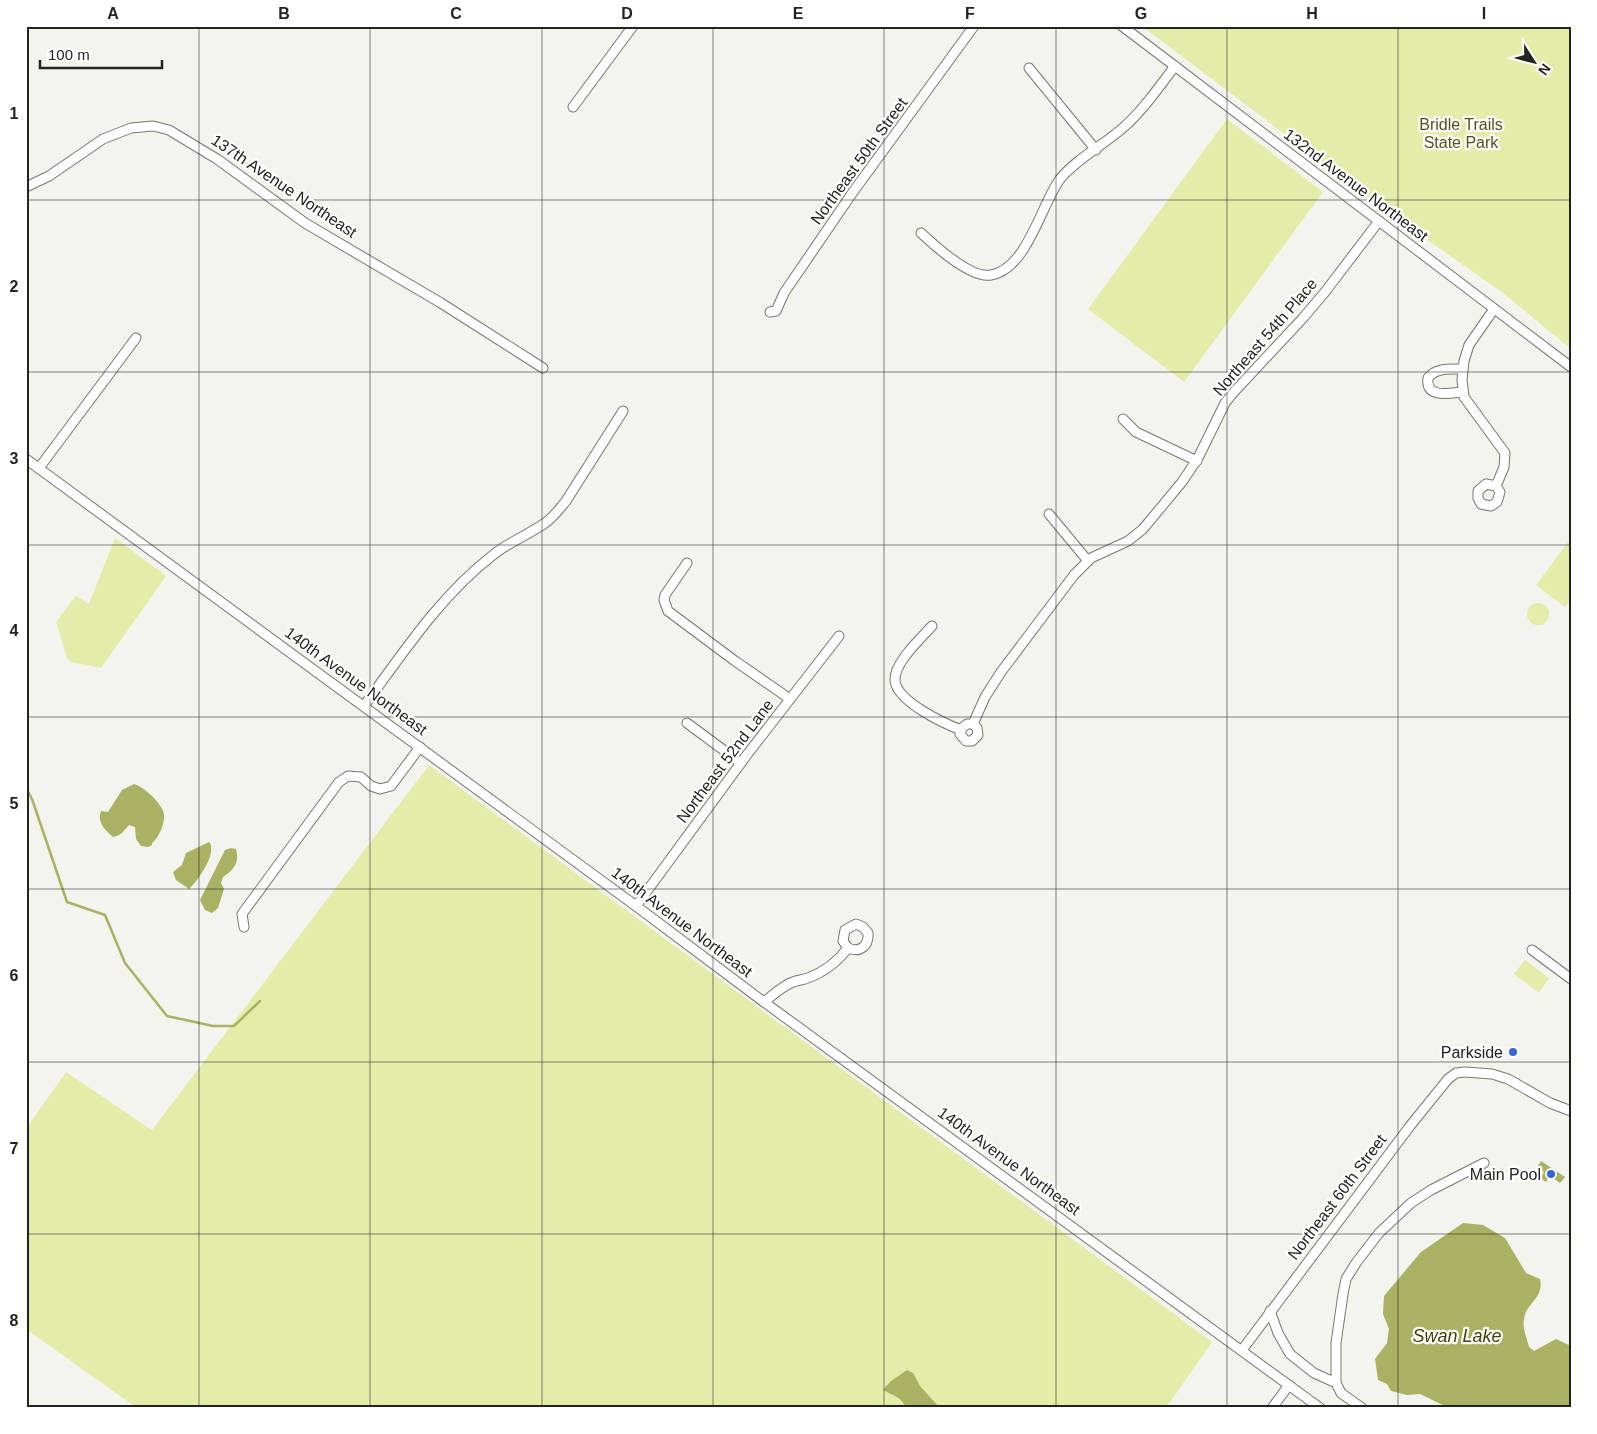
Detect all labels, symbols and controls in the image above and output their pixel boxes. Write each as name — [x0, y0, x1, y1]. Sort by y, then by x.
text: A — [107, 5, 119, 22]
text: B — [278, 5, 290, 22]
text: C — [450, 5, 462, 22]
text: D — [621, 5, 633, 22]
text: E — [793, 5, 804, 22]
text: F — [965, 5, 975, 22]
text: G — [1135, 5, 1147, 22]
text: H — [1306, 5, 1318, 22]
text: I — [1482, 5, 1486, 22]
scale bar — [40, 38, 162, 70]
north arrow — [1510, 38, 1560, 88]
text: 100 m — [48, 46, 90, 63]
text: N — [1535, 61, 1554, 78]
street label: Northeast 50th Street — [807, 94, 911, 228]
text: 1 — [10, 105, 19, 122]
park label: Bridle Trails State Park — [1419, 116, 1503, 151]
street label: 132nd Avenue Northeast — [1281, 125, 1432, 245]
street label: 137th Avenue Northeast — [208, 131, 360, 241]
street label: Northeast 54th Place — [1210, 275, 1320, 399]
text: 2 — [10, 278, 19, 295]
text: 3 — [10, 450, 19, 467]
text: 4 — [10, 622, 19, 639]
street label: 140th Avenue Northeast — [282, 624, 431, 739]
street label: Northeast 52nd Lane — [673, 696, 777, 826]
text: 5 — [10, 795, 19, 812]
street label: 140th Avenue Northeast — [608, 864, 756, 981]
text: 6 — [10, 967, 19, 984]
place label: Parkside — [1441, 1044, 1503, 1061]
marker: Parkside — [1507, 1046, 1519, 1058]
street label: 140th Avenue Northeast — [935, 1104, 1084, 1219]
street label: Northeast 60th Street — [1284, 1131, 1390, 1263]
text: 7 — [10, 1140, 19, 1157]
place label: Main Pool — [1470, 1166, 1541, 1183]
marker: Main Pool — [1545, 1168, 1557, 1180]
text: 8 — [10, 1312, 19, 1329]
water label: Swan Lake — [1412, 1326, 1502, 1346]

